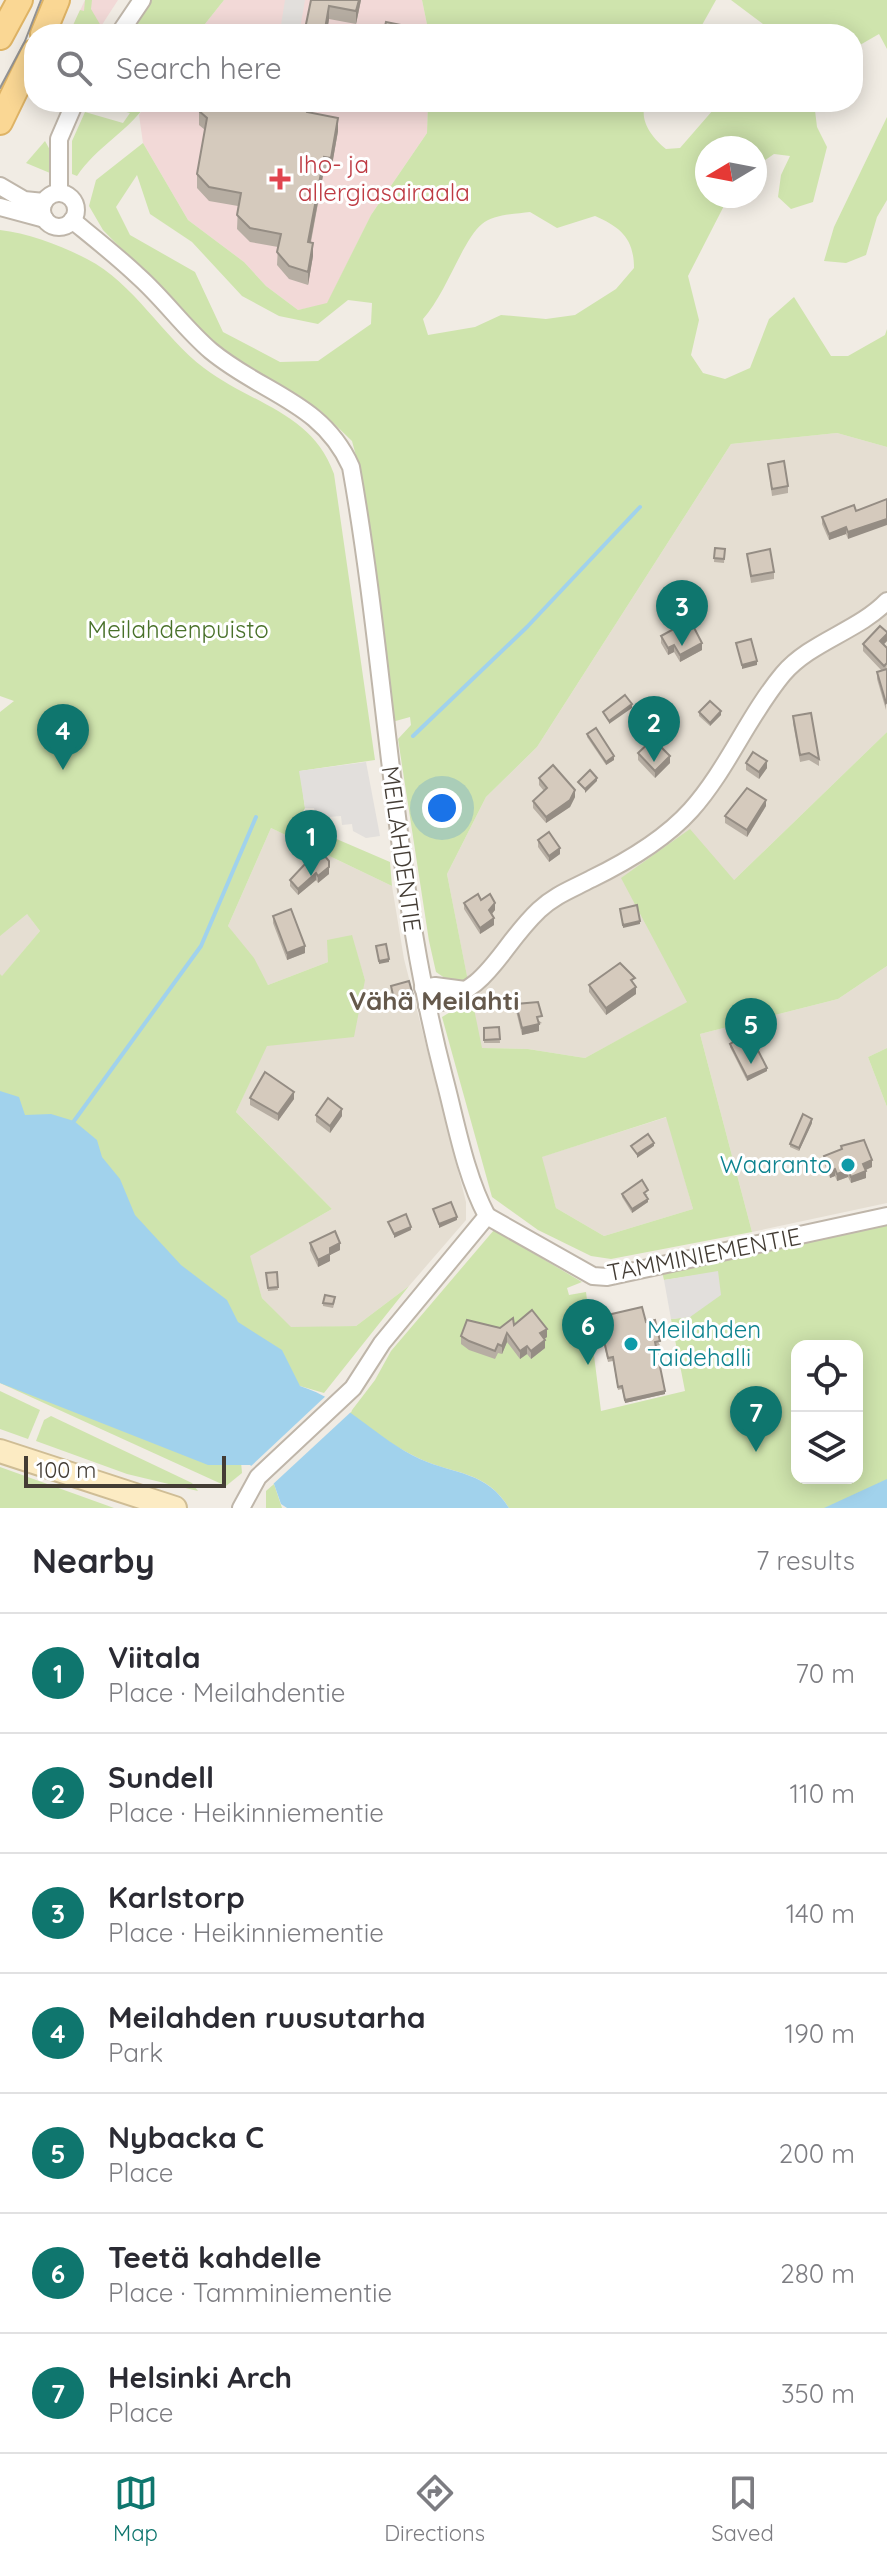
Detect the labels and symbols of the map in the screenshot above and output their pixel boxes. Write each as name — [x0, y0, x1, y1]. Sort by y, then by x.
north arrow — [695, 136, 767, 208]
place label: Iho- ja allergiasairaala — [298, 149, 470, 207]
marker: Iho- ja allergiasairaala — [269, 168, 291, 190]
pin: 3 — [656, 580, 708, 646]
park label: Meilahdenpuisto — [87, 614, 269, 644]
pin: 2 — [628, 696, 680, 762]
pin: 4 — [37, 704, 89, 770]
street label: MEILAHDENTIE — [375, 764, 429, 934]
your location — [422, 788, 462, 828]
pin: 1 — [285, 810, 337, 876]
district label: Vähä Meilahti — [349, 984, 519, 1017]
pin: 5 — [725, 998, 777, 1064]
place label: Waaranto — [720, 1149, 832, 1179]
marker: Waaranto — [839, 1156, 857, 1174]
street label: TAMMINIEMENTIE — [604, 1221, 803, 1288]
pin: 6 — [562, 1299, 614, 1365]
place label: Meilahden Taidehalli — [647, 1314, 761, 1372]
marker: Meilahden Taidehalli — [622, 1335, 640, 1353]
pin: 7 — [730, 1386, 782, 1452]
scale bar — [24, 1452, 226, 1488]

